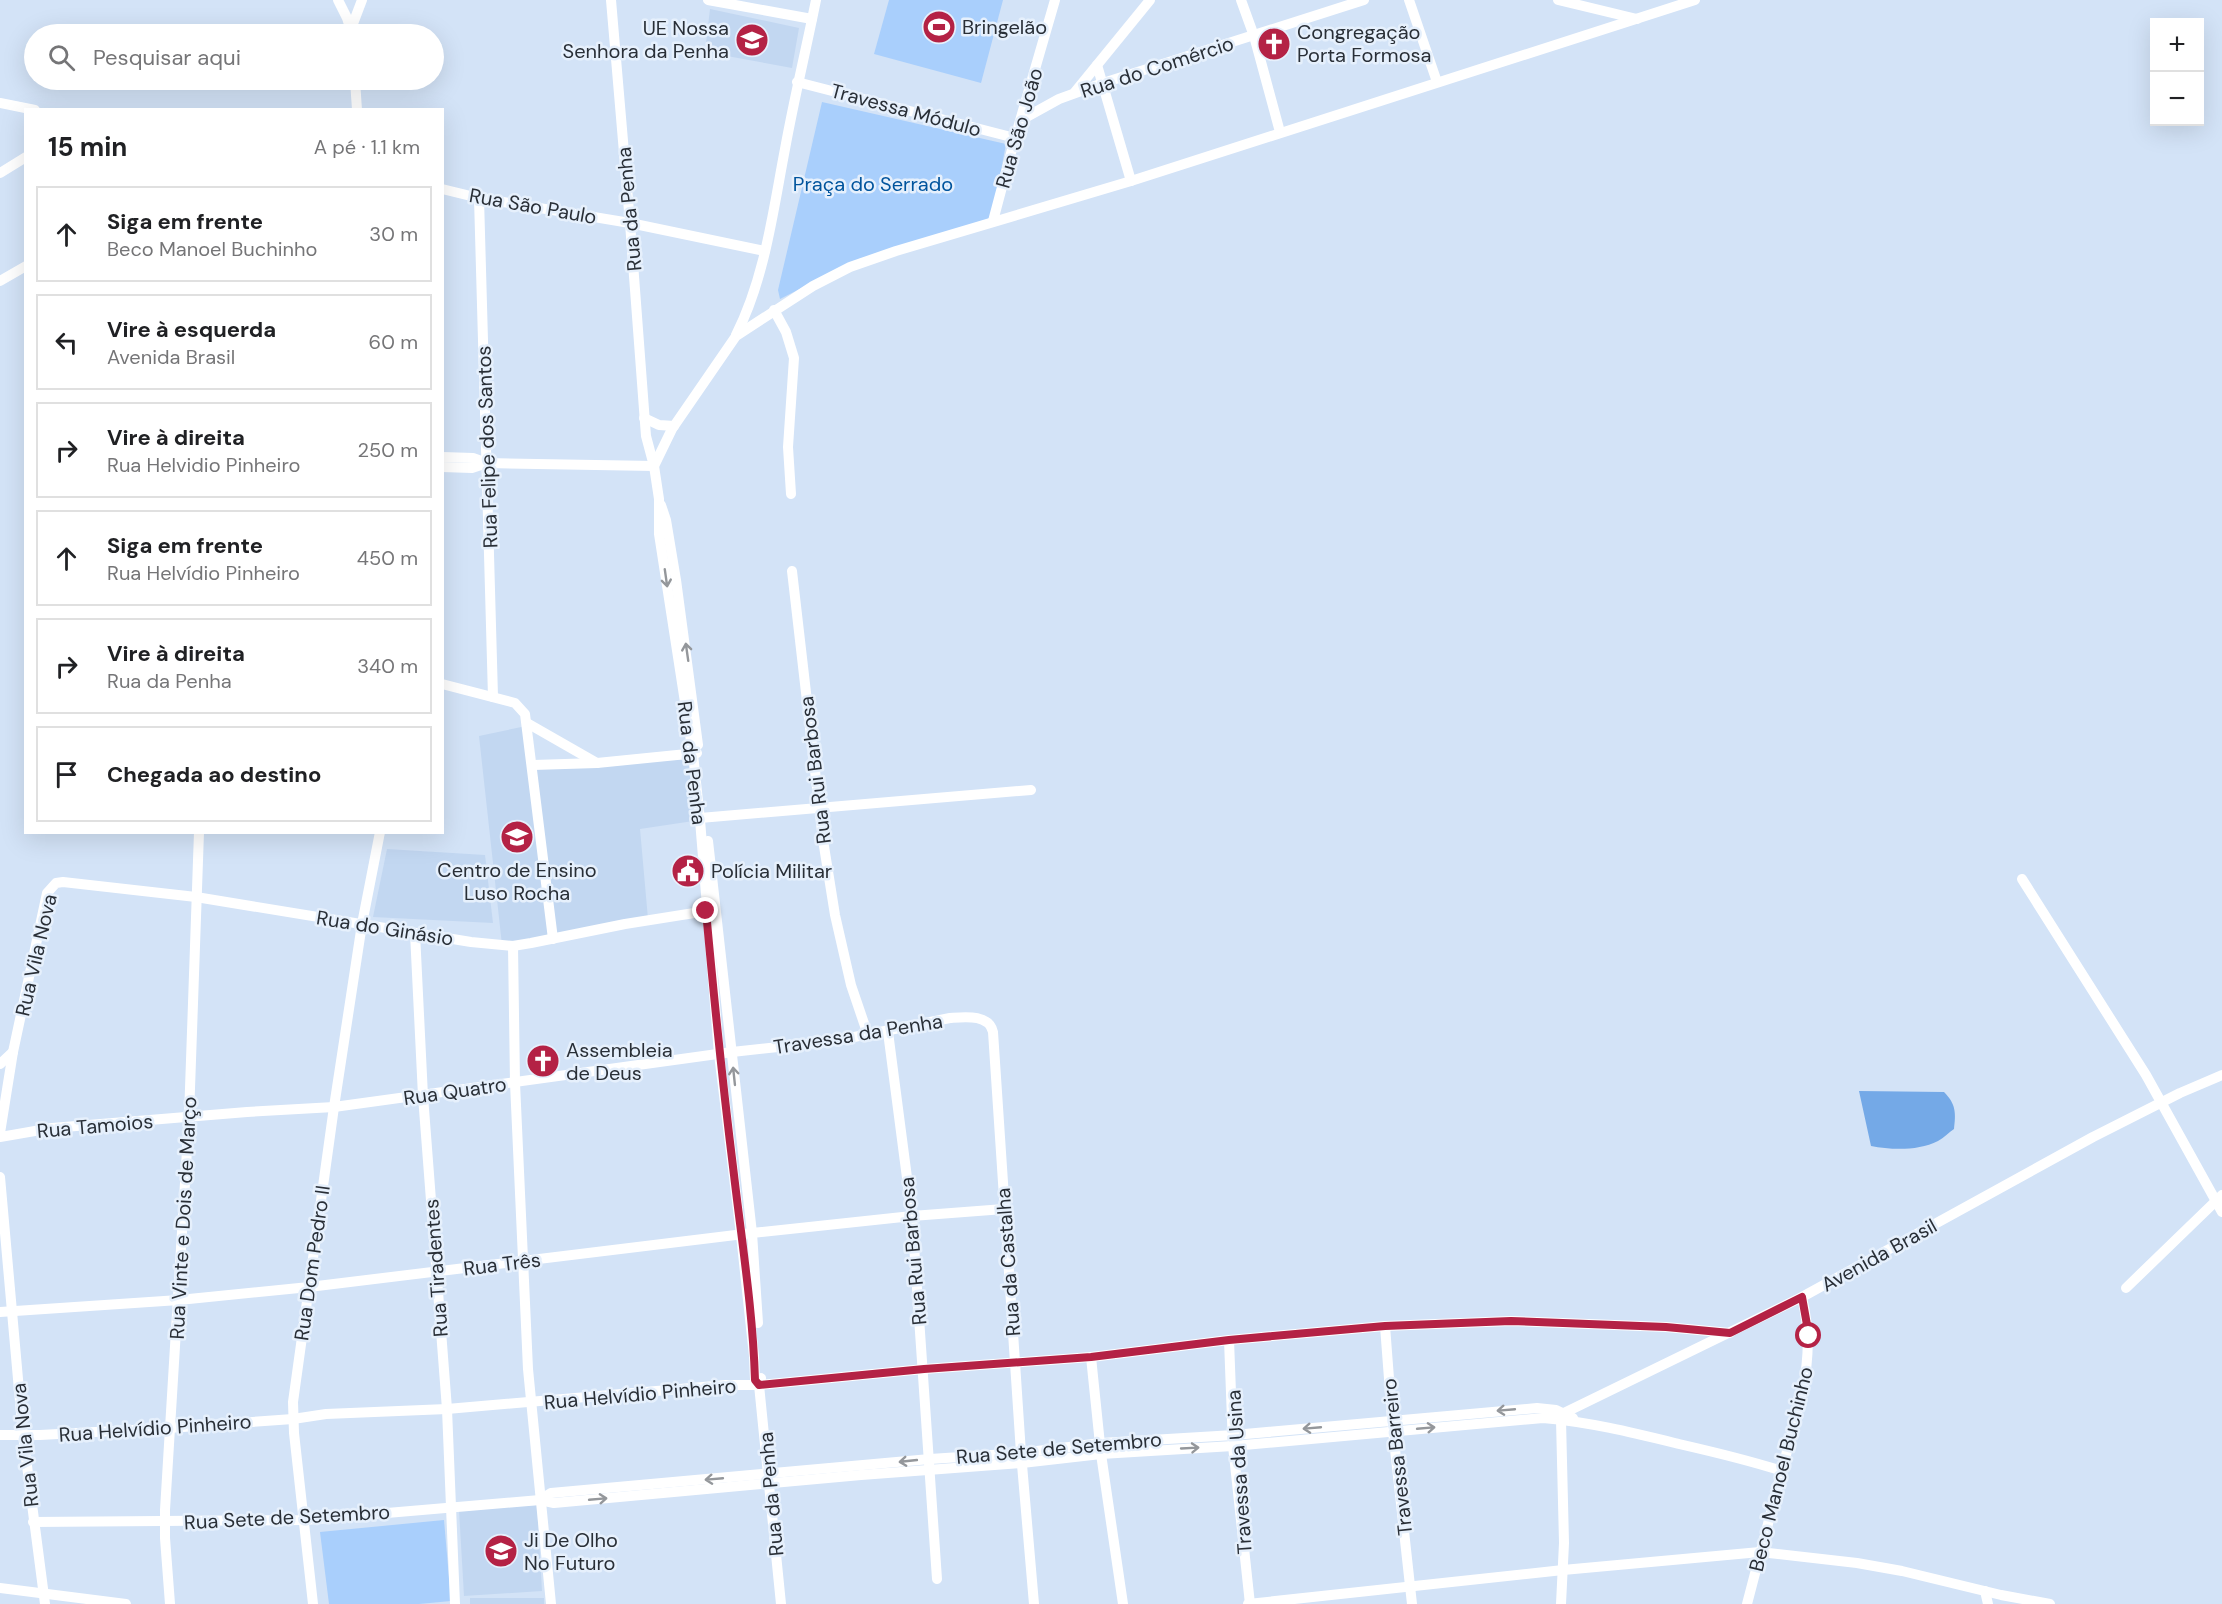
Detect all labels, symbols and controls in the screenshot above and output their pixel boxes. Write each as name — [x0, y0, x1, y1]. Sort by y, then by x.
sports icon: Bringelão — [921, 9, 957, 45]
place label: Bringelão — [962, 14, 1047, 40]
place label: UE Nossa Senhora da Penha — [563, 15, 729, 64]
map controls — [2150, 18, 2204, 126]
button: + — [2150, 18, 2204, 72]
place label: Congregação Porta Formosa — [1297, 19, 1431, 68]
school or university icon: UE Nossa Senhora da Penha — [734, 22, 770, 58]
search box — [24, 24, 444, 90]
church icon: Congregação Porta Formosa — [1256, 26, 1292, 62]
street label: Rua do Comércio — [1077, 30, 1237, 104]
icon: search — [45, 41, 78, 74]
text: Pesquisar aqui — [93, 43, 241, 72]
street label: Rua São João — [989, 65, 1049, 191]
button: − — [2150, 72, 2204, 126]
street label: Travessa Módulo — [828, 77, 984, 143]
text: 15 min — [48, 130, 127, 164]
text: A pé · 1.1 km — [314, 134, 420, 160]
street label: Rua da Penha — [611, 146, 647, 272]
park label: Praça do Serrado — [793, 171, 953, 197]
street label: Rua São Paulo — [467, 182, 599, 230]
text: Siga em frente — [107, 207, 263, 236]
icon: ahead — [50, 218, 83, 251]
text: 30 m — [369, 221, 418, 247]
text: Beco Manoel Buchinho — [107, 236, 317, 262]
text: Vire à esquerda — [107, 315, 276, 344]
icon: left — [50, 326, 83, 359]
text: 60 m — [369, 329, 418, 355]
text: Avenida Brasil — [107, 344, 235, 370]
street label: Rua Felipe dos Santos — [470, 345, 504, 549]
text: Vire à direita — [107, 423, 245, 452]
icon: right — [50, 434, 83, 467]
text: 250 m — [357, 437, 418, 463]
text: Rua Helvidio Pinheiro — [107, 452, 300, 478]
text: Siga em frente — [107, 531, 263, 560]
icon: ahead — [50, 542, 83, 575]
text: 450 m — [357, 545, 418, 571]
text: Rua Helvídio Pinheiro — [107, 560, 300, 586]
one-way arrow — [660, 568, 671, 588]
text: Vire à direita — [107, 639, 245, 668]
one-way arrow — [682, 643, 693, 663]
icon: right — [50, 650, 83, 683]
text: 340 m — [357, 653, 418, 679]
text: Rua da Penha — [107, 668, 232, 694]
street label: Rua Rui Barbosa — [793, 695, 837, 845]
street label: Rua da Penha — [672, 700, 712, 826]
icon: arrive — [50, 758, 83, 791]
text: Chegada ao destino — [107, 760, 321, 789]
school or university icon: Centro de Ensino Luso Rocha — [499, 819, 535, 855]
public building icon: Polícia Militar — [670, 853, 706, 889]
place label: Centro de Ensino Luso Rocha — [437, 857, 597, 906]
place label: Polícia Militar — [711, 858, 832, 884]
street label: Rua Vila Nova — [9, 891, 63, 1019]
route end — [692, 897, 718, 923]
street label: Rua do Ginásio — [315, 904, 455, 952]
street label: Travessa da Penha — [772, 1008, 944, 1060]
place label: Assembleia de Deus — [566, 1037, 673, 1086]
church icon: Assembleia de Deus — [525, 1043, 561, 1079]
one-way arrow — [728, 1066, 739, 1086]
street label: Rua Quatro — [402, 1071, 508, 1111]
street label: Rua Vinte e Dois de Março — [164, 1096, 202, 1340]
street label: Rua Tamoios — [36, 1108, 154, 1144]
street label: Rua Rui Barbosa — [894, 1176, 932, 1326]
street label: Rua Dom Pedro II — [288, 1184, 336, 1342]
street label: Rua da Castalha — [990, 1187, 1026, 1337]
street label: Rua Tiradentes — [418, 1198, 454, 1338]
street label: Avenida Brasil — [1817, 1213, 1941, 1297]
street label: Rua Três — [462, 1246, 542, 1282]
route start — [1795, 1322, 1821, 1348]
street label: Beco Manoel Buchinho — [1743, 1364, 1819, 1574]
street label: Rua Helvídio Pinheiro — [543, 1373, 737, 1415]
street label: Travessa Barreiro — [1376, 1377, 1418, 1537]
street label: Rua Vila Nova — [6, 1382, 44, 1508]
street label: Travessa da Usina — [1220, 1389, 1258, 1555]
one-way arrow — [1497, 1405, 1517, 1416]
street label: Rua Helvídio Pinheiro — [58, 1408, 252, 1448]
one-way arrow — [1416, 1422, 1435, 1433]
one-way arrow — [1303, 1423, 1322, 1434]
street label: Rua Sete de Setembro — [955, 1426, 1163, 1470]
street label: Rua da Penha — [753, 1431, 789, 1557]
one-way arrow — [1179, 1443, 1199, 1454]
one-way arrow — [899, 1456, 919, 1467]
one-way arrow — [705, 1474, 725, 1485]
one-way arrow — [588, 1493, 608, 1504]
street label: Rua Sete de Setembro — [183, 1499, 391, 1535]
place label: Ji De Olho No Futuro — [524, 1527, 618, 1576]
school or university icon: Ji De Olho No Futuro — [483, 1533, 519, 1569]

